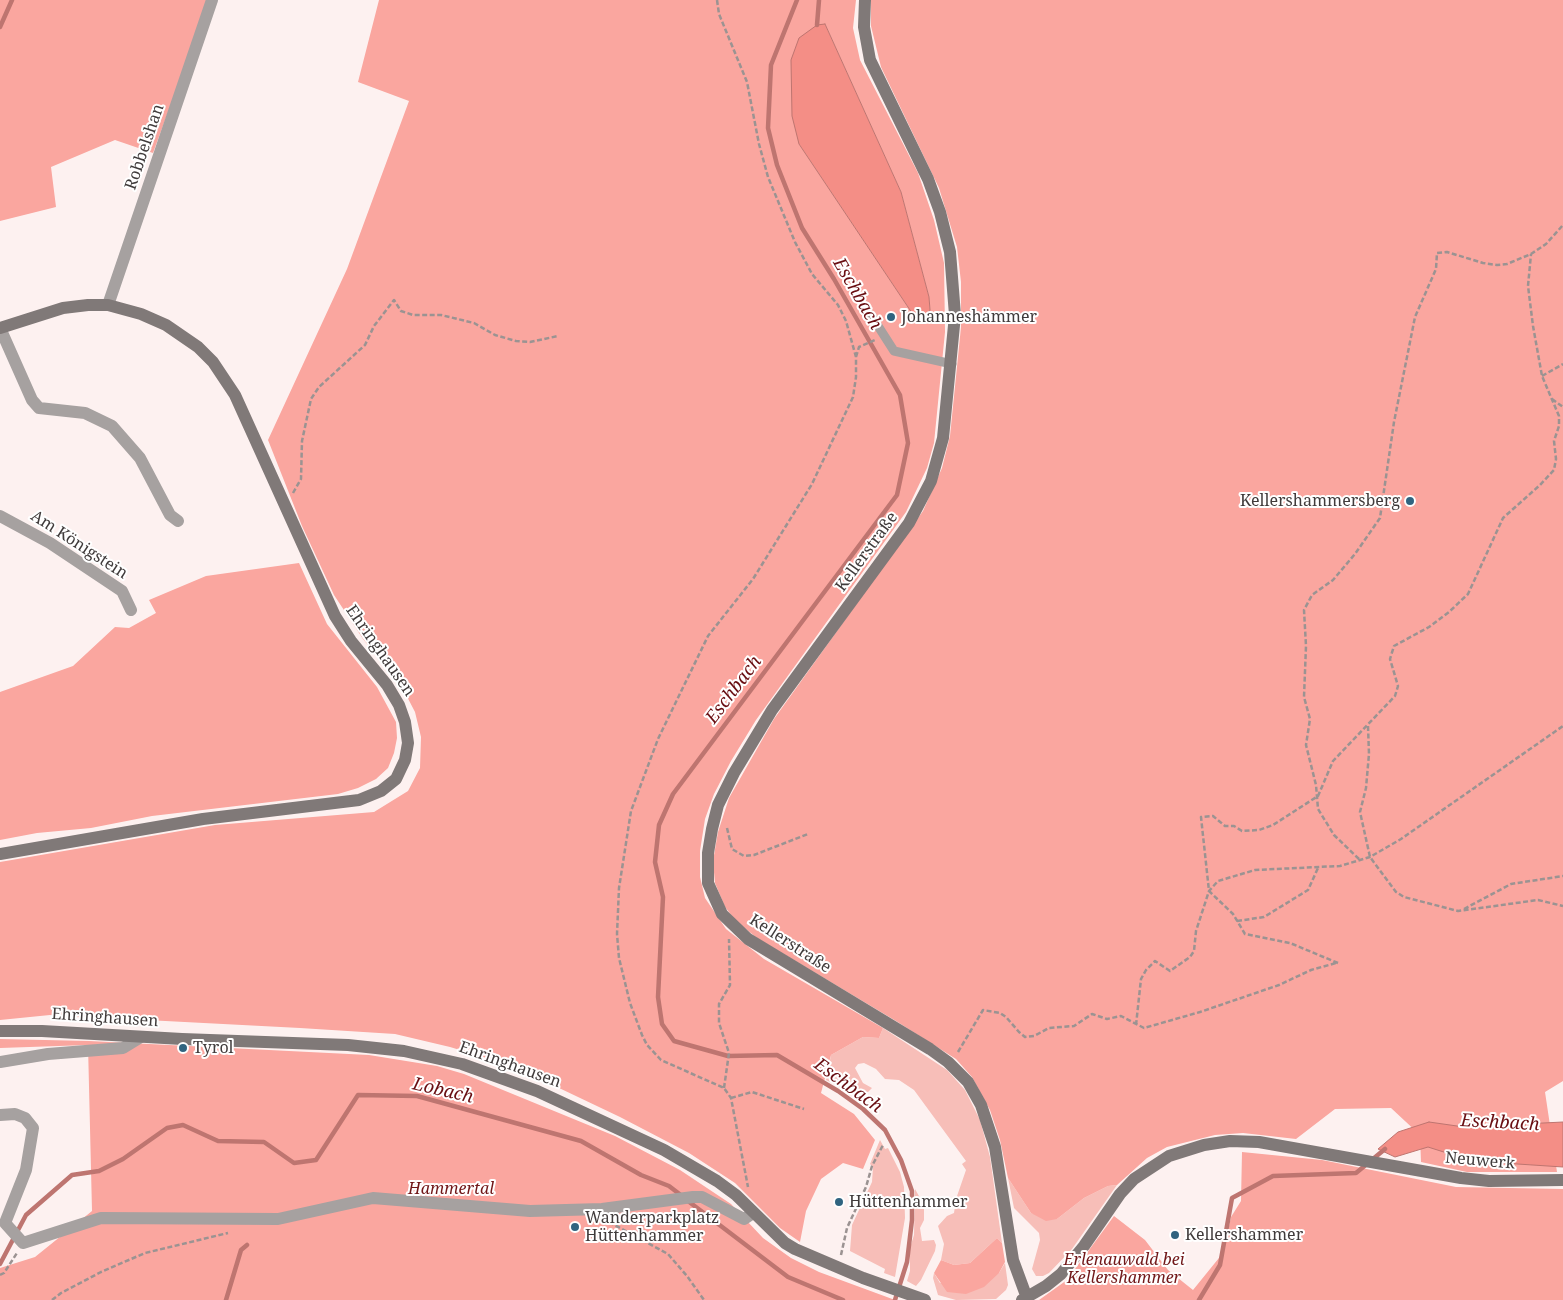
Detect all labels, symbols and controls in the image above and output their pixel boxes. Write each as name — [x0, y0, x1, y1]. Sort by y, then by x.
street label: Robbelshan — [121, 102, 169, 192]
water label: Eschbach — [828, 254, 886, 334]
place label: Johanneshämmer — [901, 307, 1037, 327]
marker: Johanneshämmer — [885, 311, 897, 323]
place label: Kellershammersberg — [1240, 491, 1400, 511]
marker: Kellershammersberg — [1404, 495, 1416, 507]
street label: Am Königstein — [27, 507, 131, 583]
street label: Kellerstraße — [832, 509, 902, 595]
street label: Ehringhausen — [341, 602, 419, 700]
water label: Eschbach — [702, 652, 766, 728]
street label: Kellerstraße — [746, 911, 834, 977]
street label: Ehringhausen — [51, 1005, 159, 1031]
place label: Tyrol — [193, 1038, 234, 1058]
street label: Ehringhausen — [456, 1038, 564, 1092]
marker: Tyrol — [177, 1042, 189, 1054]
water label: Eschbach — [810, 1054, 886, 1118]
water label: Lobach — [411, 1074, 475, 1108]
water label: Eschbach — [1460, 1110, 1540, 1136]
street label: Neuwerk — [1444, 1148, 1516, 1174]
park label: Hammertal — [408, 1179, 494, 1199]
place label: Hüttenhammer — [849, 1192, 967, 1212]
marker: Hüttenhammer — [833, 1196, 845, 1208]
place label: Wanderparkplatz Hüttenhammer — [585, 1208, 719, 1246]
marker: Wanderparkplatz Hüttenhammer — [569, 1221, 581, 1233]
place label: Kellershammer — [1185, 1225, 1303, 1245]
marker: Kellershammer — [1169, 1229, 1181, 1241]
park label: Erlenauwald bei Kellershammer — [1063, 1250, 1185, 1288]

